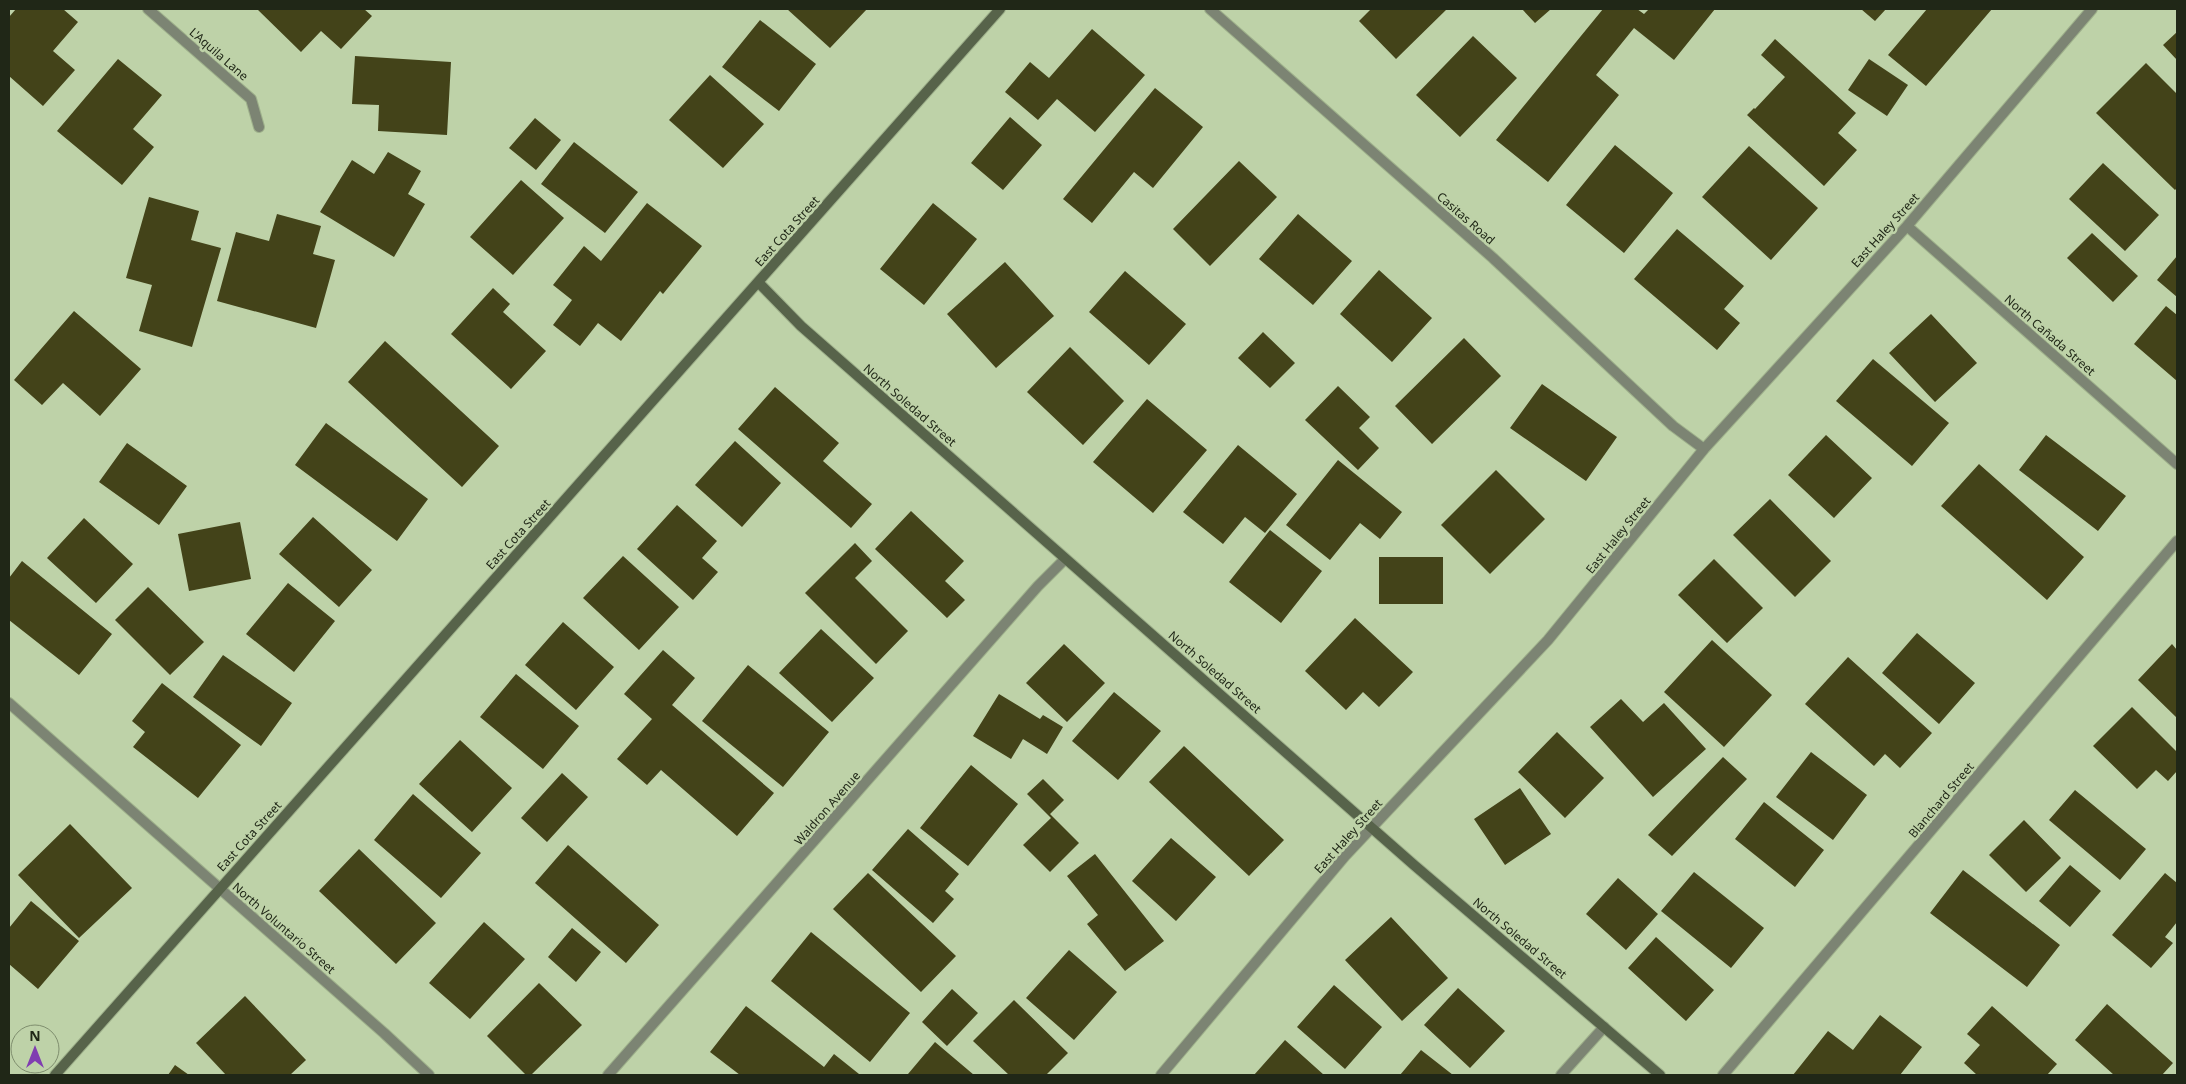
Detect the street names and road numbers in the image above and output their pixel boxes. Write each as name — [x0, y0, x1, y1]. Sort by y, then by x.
street label: L'Aquila Lane — [186, 24, 252, 84]
street label: Casitas Road — [1433, 188, 1499, 248]
street label: East Haley Street — [1847, 189, 1923, 271]
street label: East Cota Street — [751, 192, 824, 270]
street label: North Cañada Street — [2001, 291, 2100, 380]
street label: North Soledad Street — [860, 360, 961, 451]
street label: East Haley Street — [1582, 492, 1655, 577]
street label: East Cota Street — [482, 495, 555, 573]
street label: North Soledad Street — [1165, 627, 1266, 718]
street label: Blanchard Street — [1904, 758, 1978, 841]
street label: Waldron Avenue — [790, 767, 864, 849]
street label: East Haley Street — [1310, 795, 1386, 877]
street label: East Cota Street — [213, 797, 286, 875]
street label: North Voluntario Street — [229, 878, 340, 978]
street label: North Soledad Street — [1469, 894, 1571, 983]

